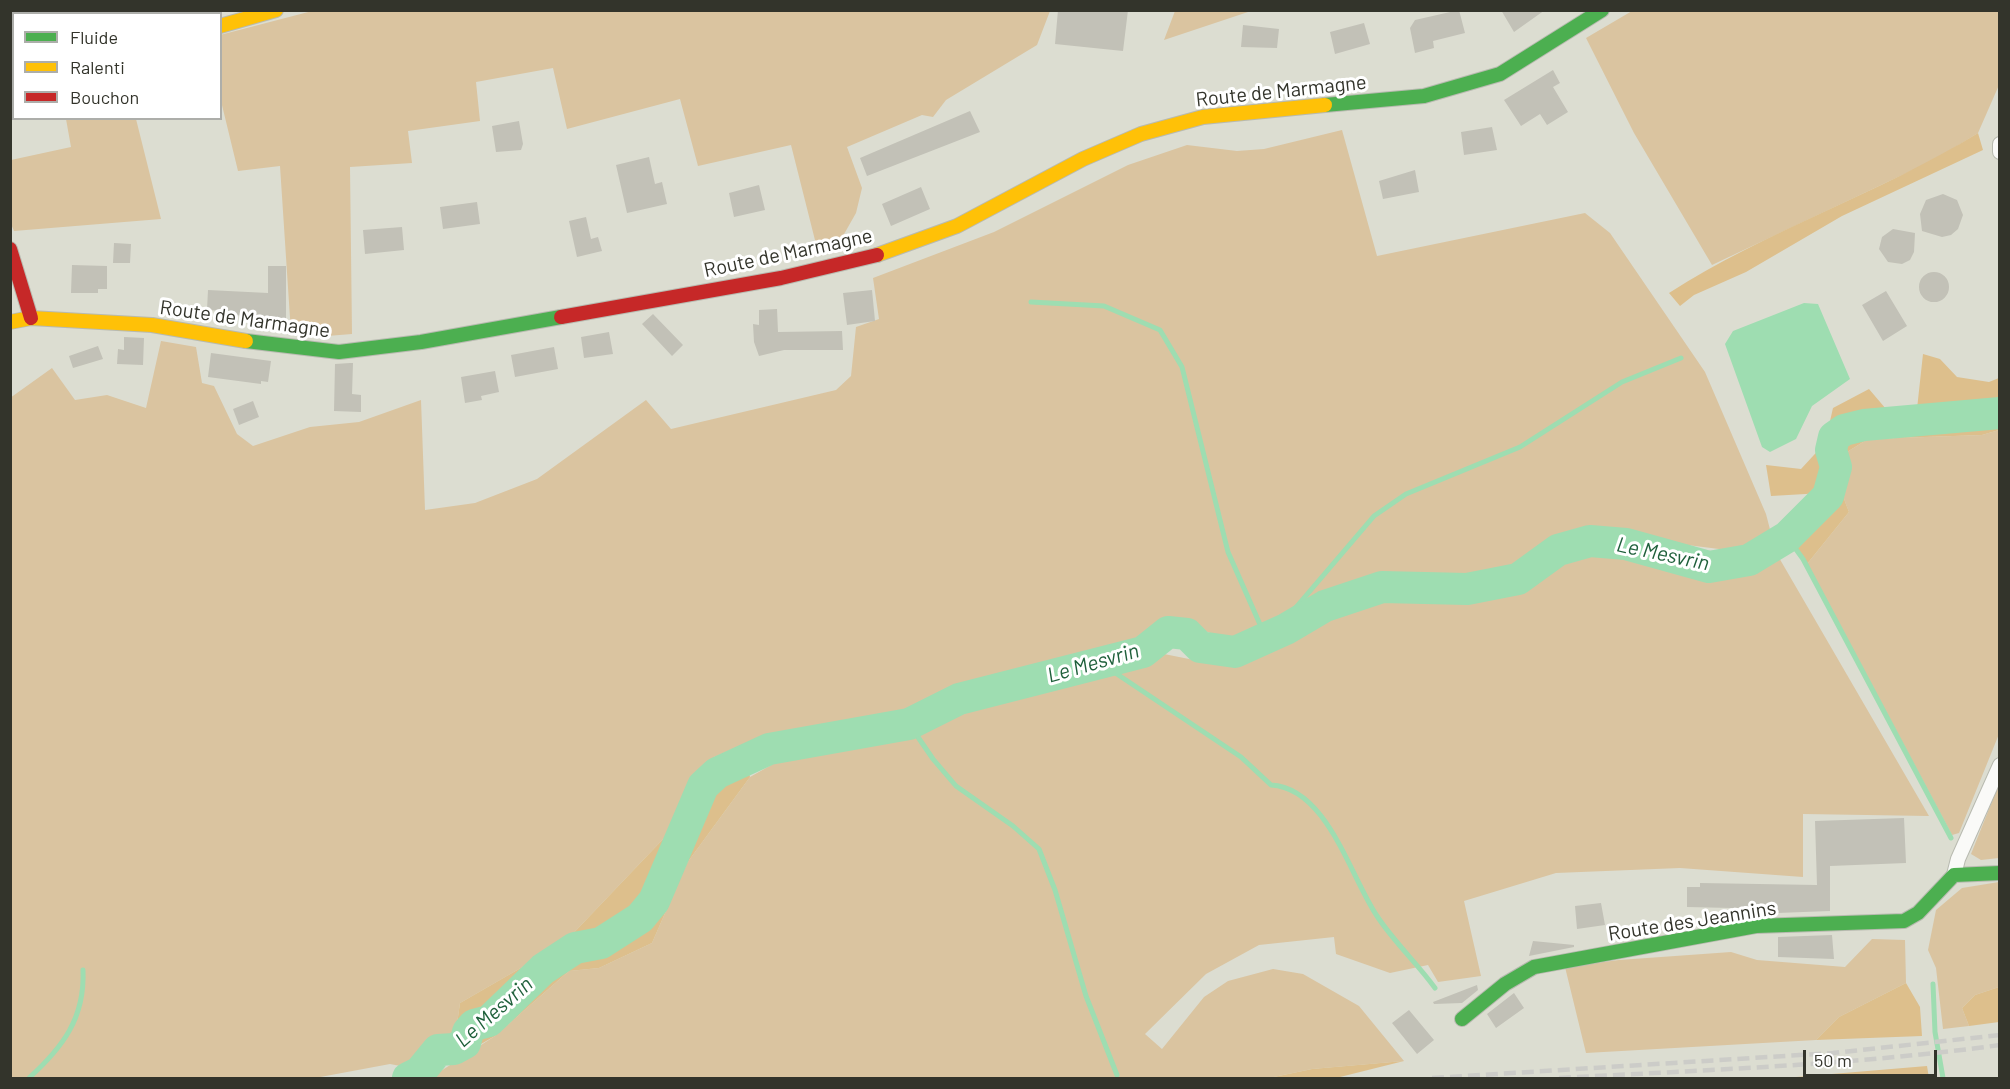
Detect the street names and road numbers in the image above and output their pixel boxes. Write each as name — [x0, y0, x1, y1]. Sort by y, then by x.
street label: Route de Marmagne — [1194, 70, 1368, 112]
street label: Route de Marmagne — [702, 223, 874, 283]
street label: Route de Marmagne — [158, 295, 332, 343]
street label: Route des Jeannins — [1606, 896, 1778, 946]

